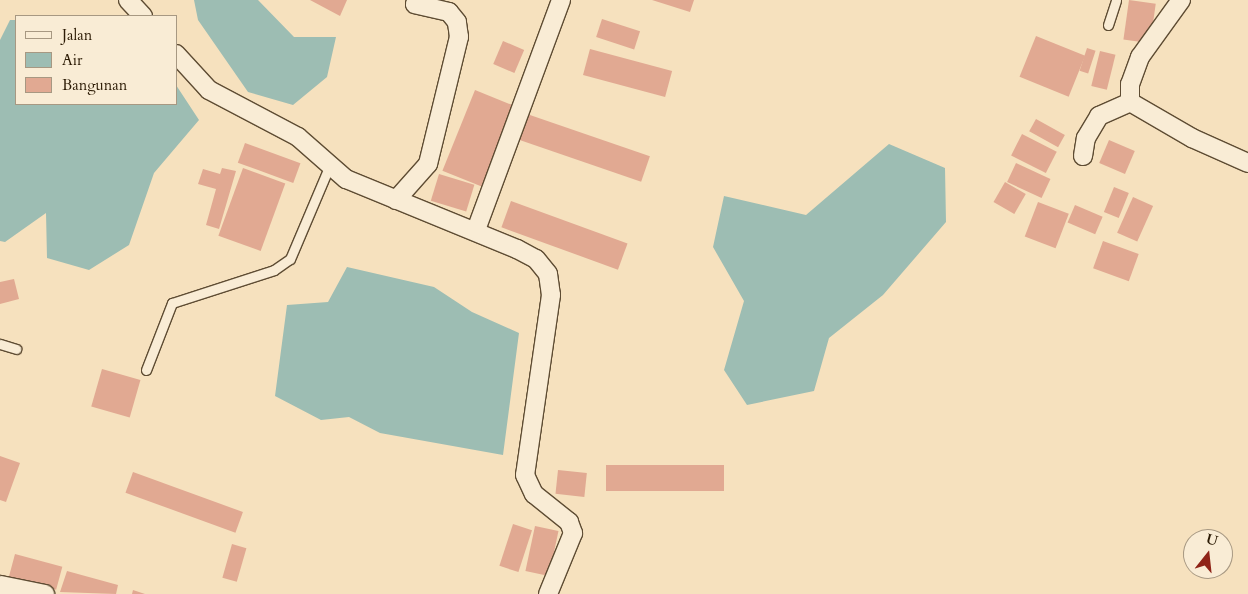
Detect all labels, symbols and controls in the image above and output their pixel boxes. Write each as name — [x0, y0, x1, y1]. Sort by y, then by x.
legend — [15, 15, 178, 105]
text: Jalan — [62, 25, 92, 45]
text: Air — [62, 50, 82, 70]
text: Bangunan — [62, 75, 127, 95]
north arrow — [1183, 529, 1233, 579]
text: U — [1204, 529, 1220, 551]

